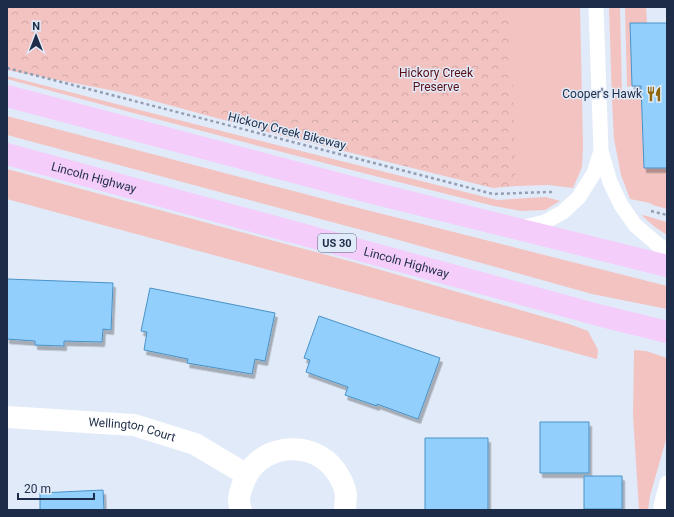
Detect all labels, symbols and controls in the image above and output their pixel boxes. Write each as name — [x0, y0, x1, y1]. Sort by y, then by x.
north arrow — [16, 16, 56, 56]
text: N — [32, 20, 40, 33]
park label: Hickory Creek Preserve — [399, 66, 474, 94]
restaurant icon: Cooper's Hawk — [645, 85, 663, 103]
place label: Cooper's Hawk — [562, 87, 643, 101]
street label: Hickory Creek Bikeway — [227, 110, 348, 152]
street label: Lincoln Highway — [50, 159, 138, 196]
road number: US 30 — [318, 234, 356, 252]
street label: Lincoln Highway — [362, 244, 451, 281]
street label: Wellington Court — [88, 415, 177, 445]
scale bar — [18, 475, 94, 501]
text: 20 m — [24, 482, 51, 496]

